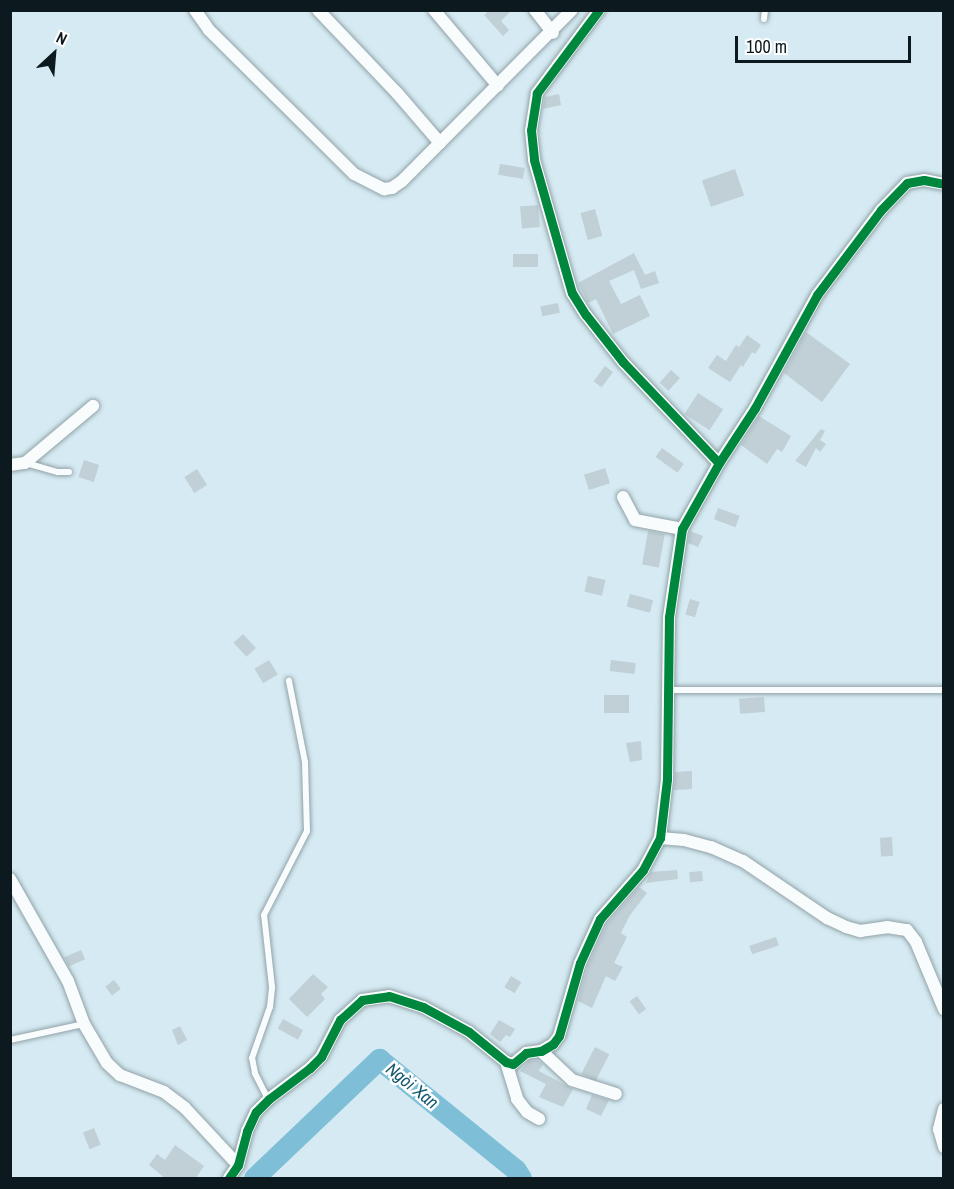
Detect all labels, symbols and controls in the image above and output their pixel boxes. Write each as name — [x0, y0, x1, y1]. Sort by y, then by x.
north arrow — [24, 24, 84, 84]
scale bar — [738, 24, 914, 62]
text: N — [53, 26, 71, 50]
text: 100 m — [746, 34, 787, 59]
water label: Ngòi Xan — [381, 1058, 443, 1114]

